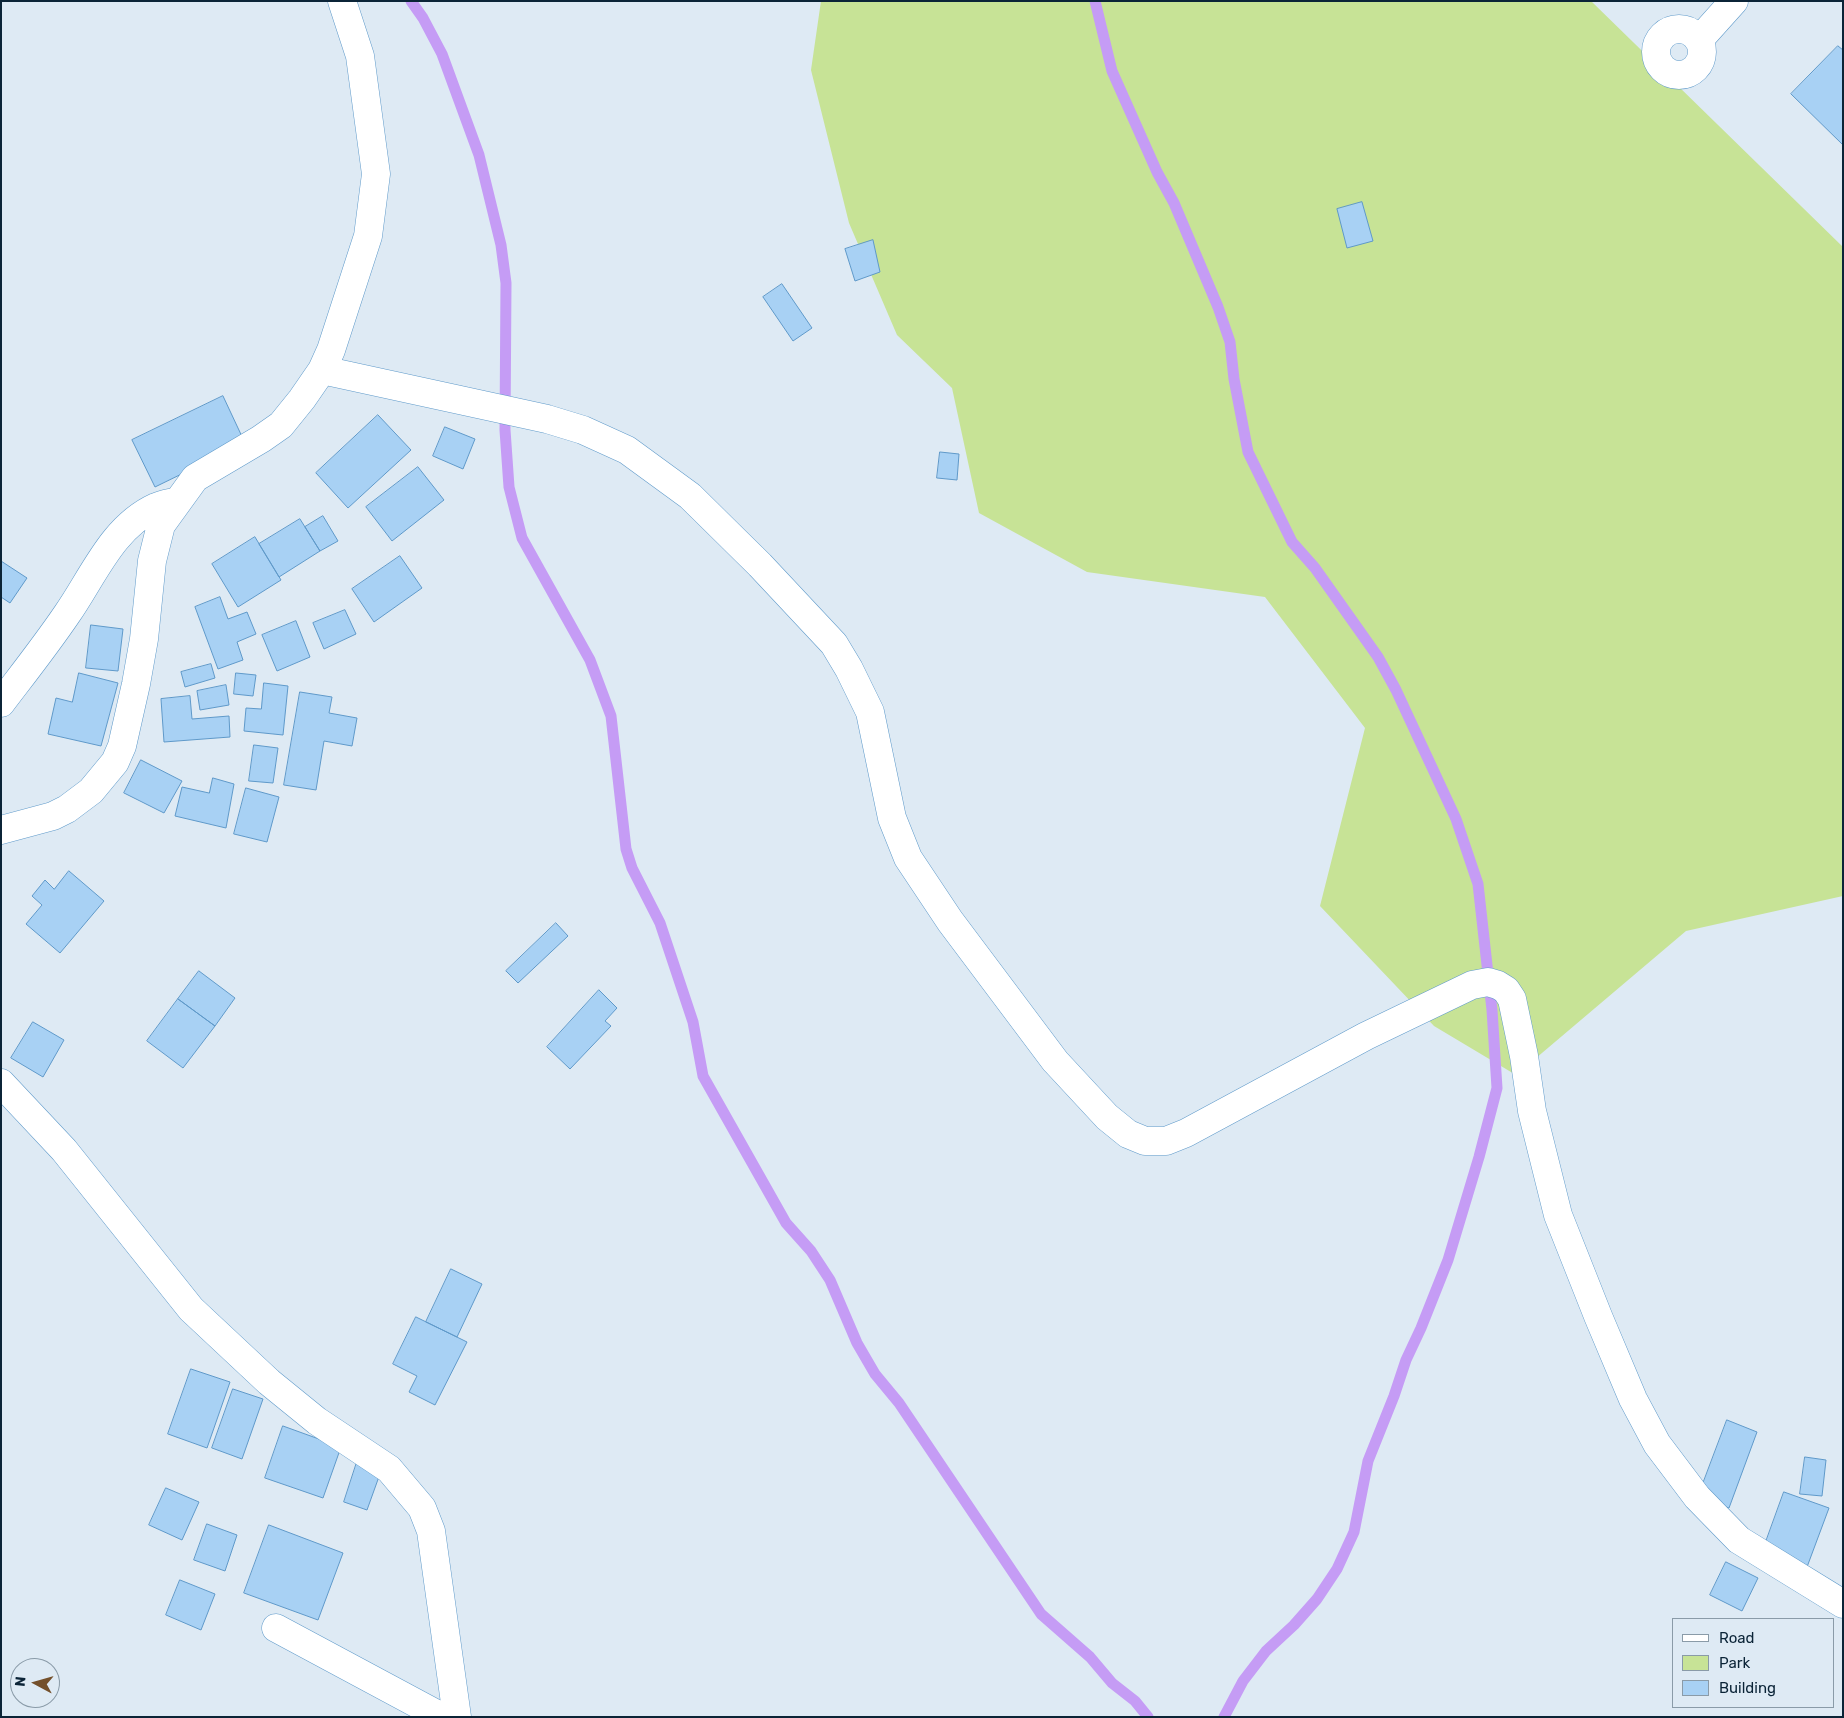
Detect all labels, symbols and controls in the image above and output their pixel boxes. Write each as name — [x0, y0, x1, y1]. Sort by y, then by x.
legend — [1672, 1618, 1834, 1708]
text: Road — [1719, 1629, 1755, 1647]
text: Park — [1719, 1654, 1750, 1672]
north arrow — [10, 1658, 60, 1708]
text: N — [12, 1676, 30, 1687]
text: Building — [1719, 1679, 1776, 1697]

